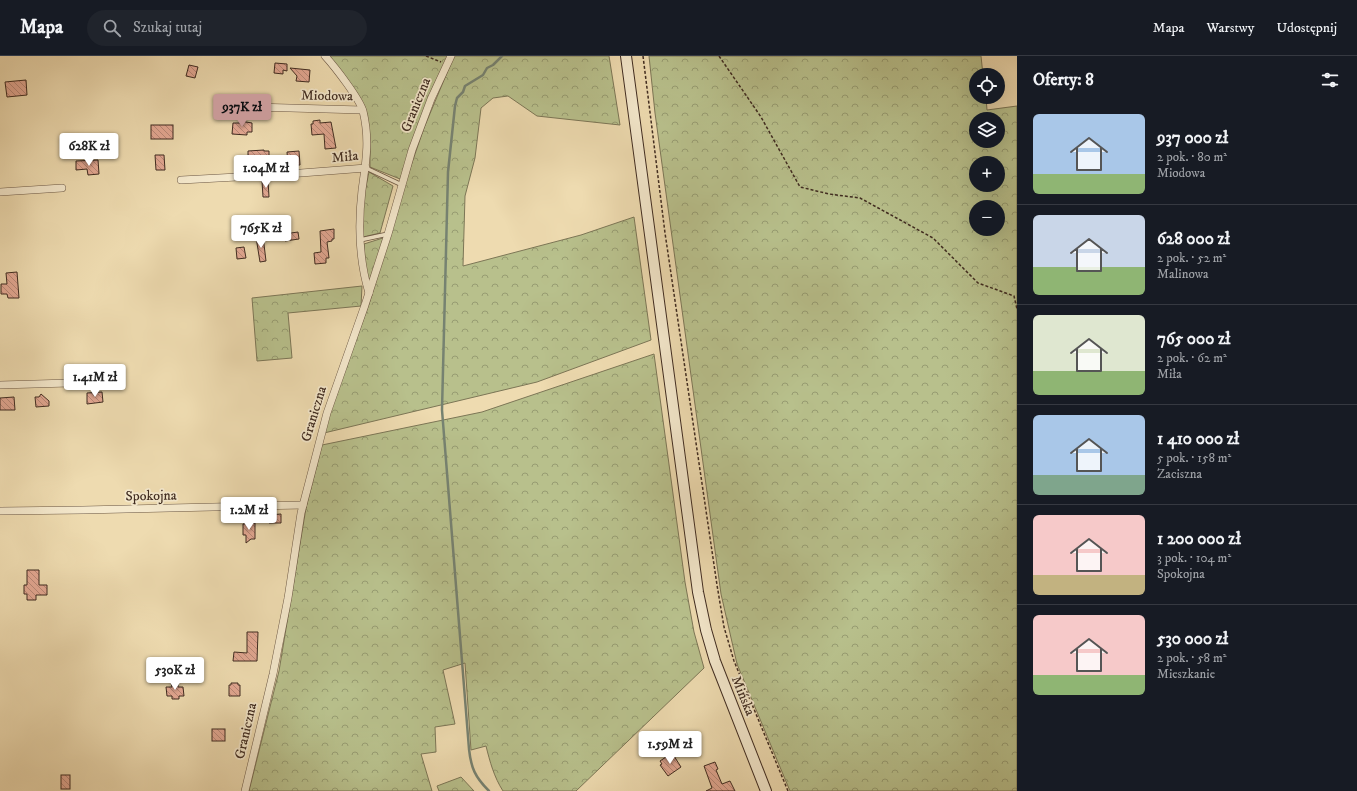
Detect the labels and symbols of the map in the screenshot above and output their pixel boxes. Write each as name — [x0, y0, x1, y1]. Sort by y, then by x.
street label: Graniczna — [397, 75, 435, 135]
street label: Miodowa — [301, 87, 353, 105]
pin: 937K zł — [205, 94, 279, 128]
pin: 628K zł — [52, 133, 126, 167]
street label: Miła — [331, 147, 359, 167]
pin: 1.04M zł — [225, 155, 307, 189]
pin: 765K zł — [224, 215, 298, 249]
pin: 1.41M zł — [54, 364, 136, 398]
street label: Graniczna — [297, 384, 331, 444]
street label: Spokojna — [125, 487, 177, 505]
pin: 1.2M zł — [212, 497, 286, 531]
pin: 530K zł — [138, 657, 212, 691]
street label: Mińska — [727, 673, 759, 719]
street label: Graniczna — [231, 701, 261, 761]
pin: 1.59M zł — [629, 731, 711, 765]

